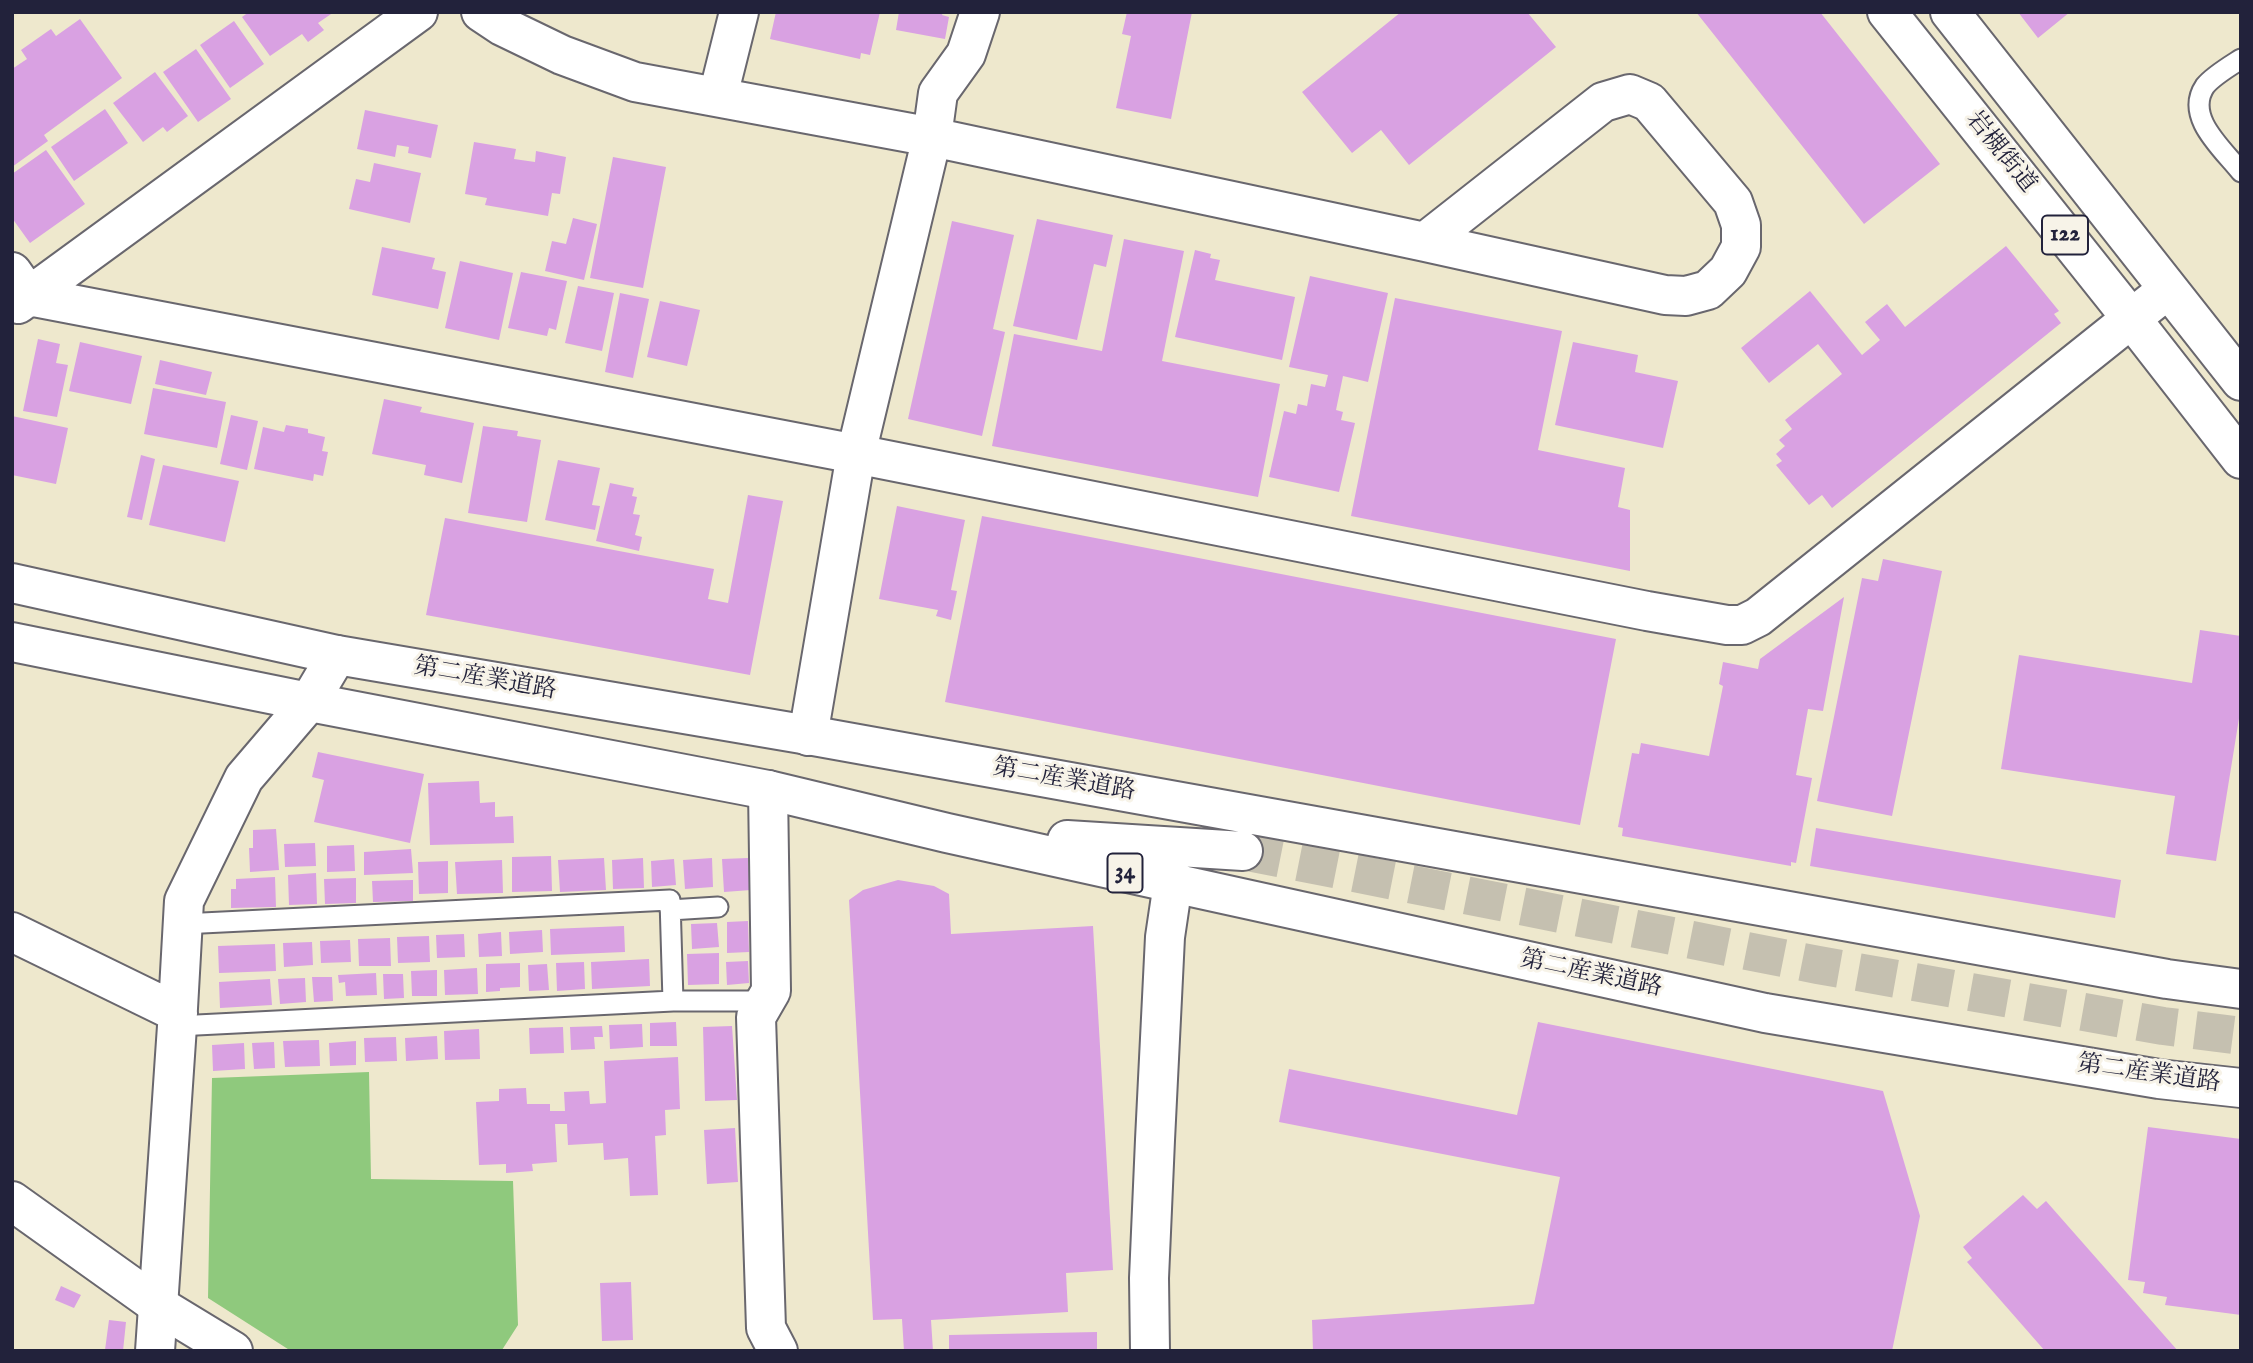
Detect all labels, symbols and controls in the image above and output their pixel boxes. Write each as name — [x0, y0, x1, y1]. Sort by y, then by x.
street label: 岩槻街道 — [1959, 107, 2041, 199]
road number: 122 — [2042, 216, 2088, 254]
street label: 第二産業道路 — [412, 653, 558, 707]
street label: 第二産業道路 — [991, 754, 1137, 808]
road number: 34 — [1108, 853, 1142, 892]
street label: 第二産業道路 — [1518, 946, 1664, 1004]
street label: 第二産業道路 — [2076, 1051, 2222, 1099]

